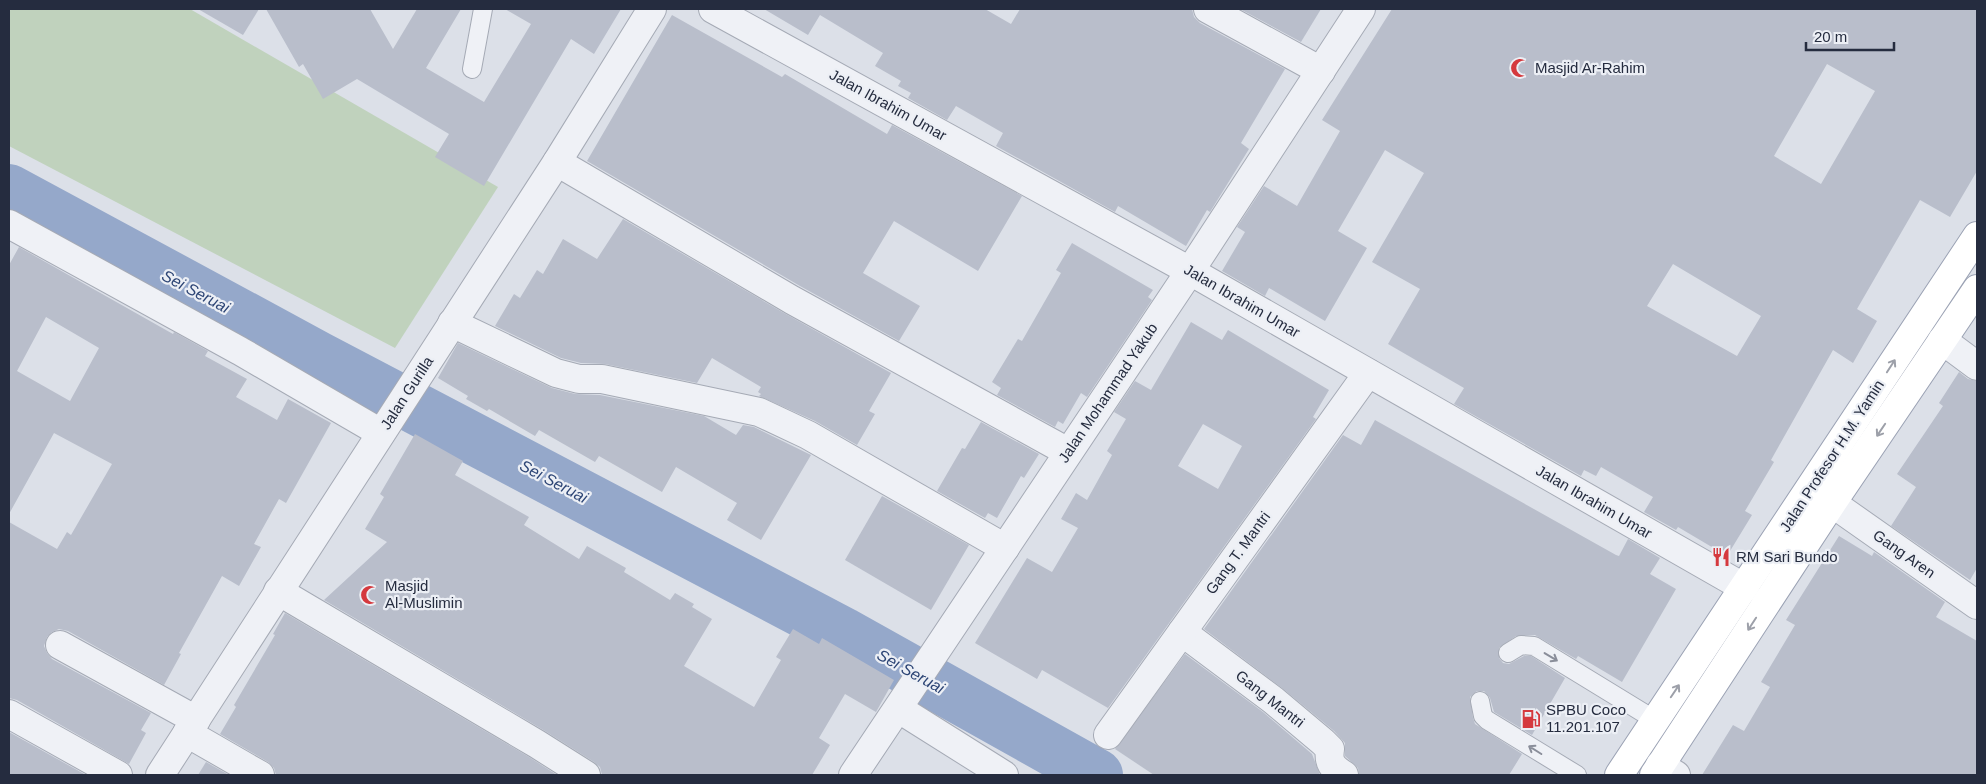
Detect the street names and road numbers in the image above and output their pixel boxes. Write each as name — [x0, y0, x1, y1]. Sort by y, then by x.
street label: Jalan Ibrahim Umar — [827, 65, 950, 144]
street label: Jalan Ibrahim Umar — [1181, 260, 1303, 341]
street label: Jalan Mohammad Yakub — [1055, 320, 1161, 466]
street label: Jalan Gurilla — [377, 353, 437, 432]
street label: Jalan Profesor H.M. Yamin — [1776, 377, 1887, 535]
street label: Jalan Ibrahim Umar — [1533, 461, 1655, 542]
street label: Gang T. Mantri — [1202, 508, 1273, 597]
street label: Gang Aren — [1870, 526, 1939, 581]
street label: Gang Mantri — [1233, 666, 1308, 731]

